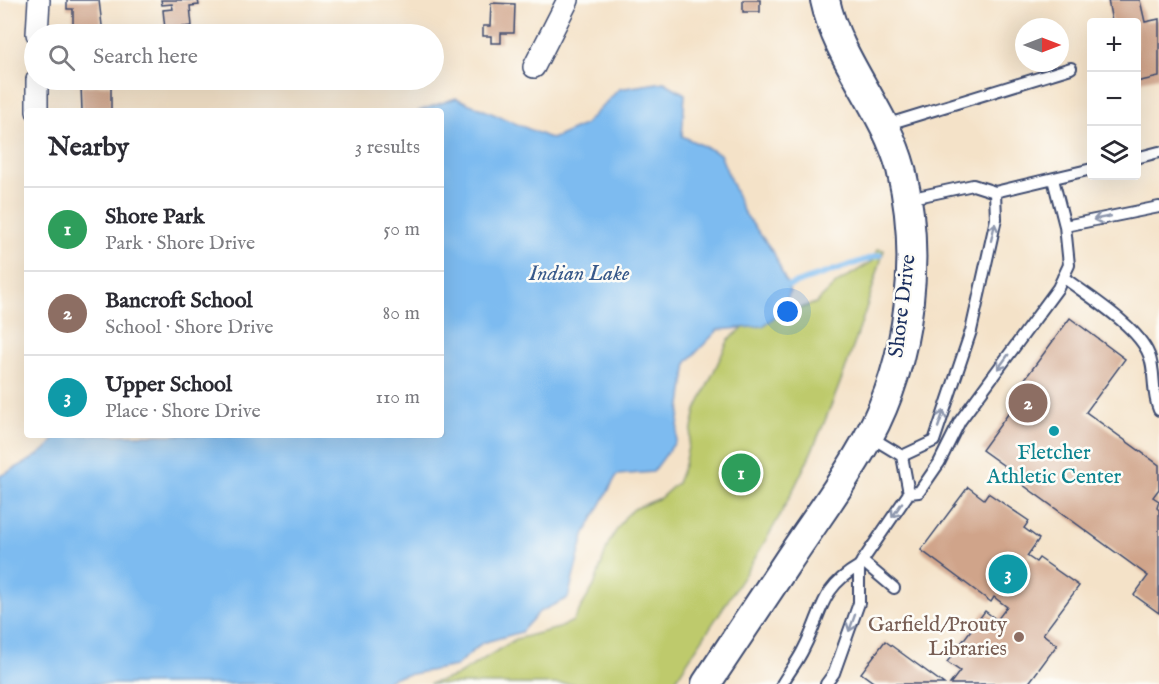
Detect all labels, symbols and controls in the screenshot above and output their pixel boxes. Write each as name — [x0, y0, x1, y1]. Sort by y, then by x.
north arrow — [1015, 18, 1069, 72]
map controls — [1087, 18, 1141, 180]
button: + — [1087, 18, 1141, 72]
search box — [24, 24, 444, 90]
icon: search — [45, 41, 78, 74]
text: Search here — [93, 43, 198, 71]
button: − — [1087, 72, 1141, 126]
button: layers — [1087, 126, 1141, 180]
text: Nearby — [48, 131, 129, 164]
text: 3 results — [355, 135, 420, 160]
text: Shore Park — [105, 203, 205, 231]
one-way arrow — [1092, 213, 1112, 224]
text: 1 — [64, 217, 71, 242]
text: 50 m — [383, 217, 420, 242]
one-way arrow — [988, 222, 999, 242]
text: Park · Shore Drive — [105, 231, 255, 256]
street label: Shore Drive — [883, 252, 923, 359]
water label: Indian Lake — [528, 260, 630, 288]
text: Bancroft School — [105, 287, 252, 315]
your location — [773, 297, 802, 326]
text: 2 — [63, 301, 72, 326]
text: 80 m — [383, 301, 420, 326]
text: School · Shore Drive — [105, 315, 274, 340]
one-way arrow — [997, 354, 1010, 370]
text: Upper School — [105, 371, 232, 399]
pin: 2 — [1008, 380, 1048, 426]
text: 3 — [64, 385, 71, 410]
text: 110 m — [376, 385, 420, 410]
text: Place · Shore Drive — [105, 399, 261, 424]
one-way arrow — [936, 410, 947, 429]
marker: Fletcher Athletic Center — [1047, 424, 1061, 438]
place label: Fletcher Athletic Center — [986, 440, 1122, 491]
pin: 1 — [722, 450, 760, 496]
one-way arrow — [891, 502, 903, 518]
pin: 3 — [988, 552, 1028, 596]
place label: Garfield/Prouty Libraries — [868, 612, 1008, 663]
one-way arrow — [846, 613, 857, 632]
marker: Garfield/Prouty Libraries — [1012, 630, 1026, 644]

